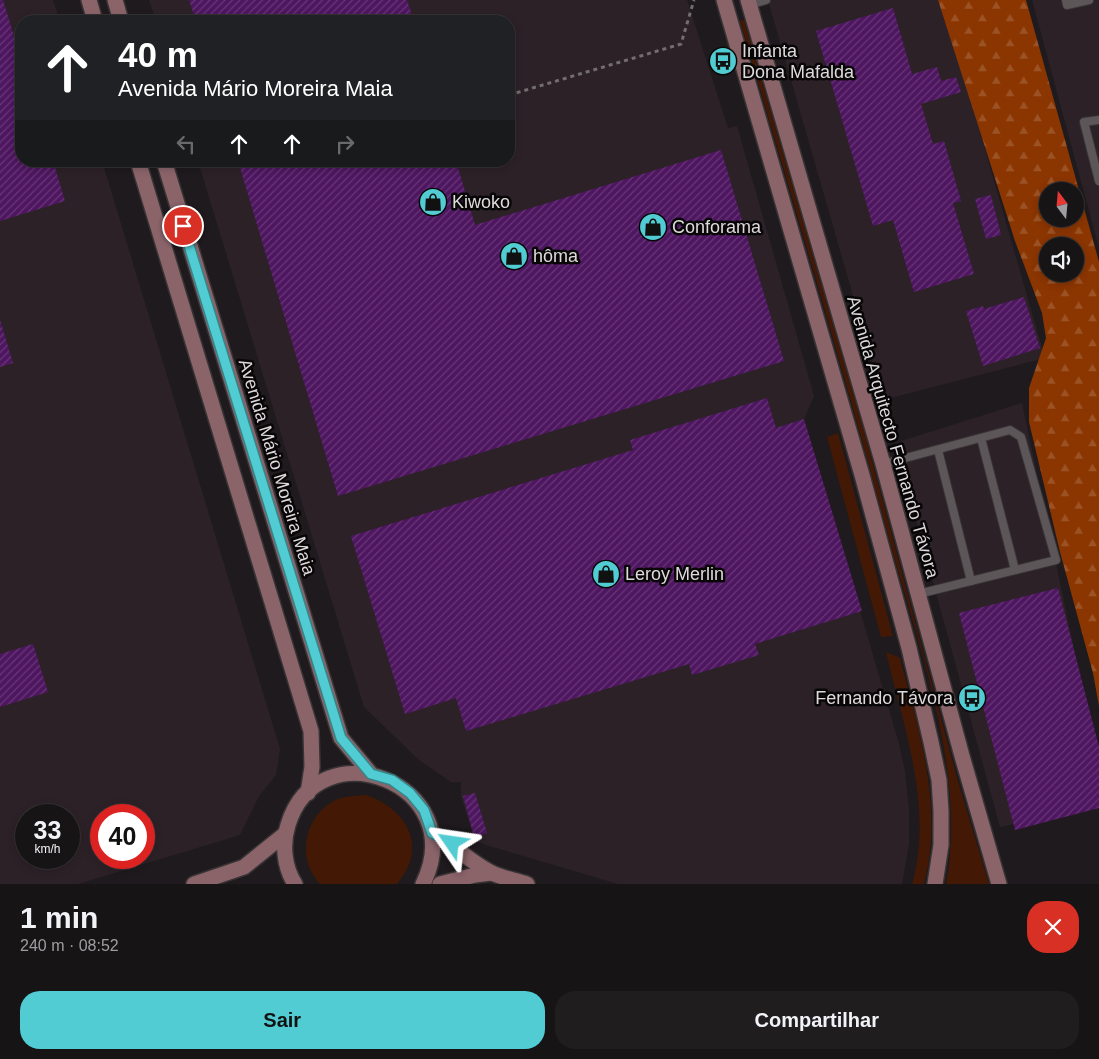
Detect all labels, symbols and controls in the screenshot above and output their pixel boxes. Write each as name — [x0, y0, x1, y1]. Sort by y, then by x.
icon: ahead — [35, 35, 100, 100]
text: 40 m — [118, 35, 198, 74]
place label: Infanta Dona Mafalda — [742, 41, 855, 82]
bus stop icon: Infanta Dona Mafalda — [708, 46, 738, 76]
text: Avenida Mário Moreira Maia — [118, 76, 393, 101]
icon: left — [172, 130, 200, 158]
icon: ahead — [225, 130, 253, 158]
icon: ahead — [278, 130, 306, 158]
icon: right — [331, 130, 359, 158]
north arrow — [1039, 182, 1084, 228]
map controls — [1039, 182, 1084, 282]
shop icon: Kiwoko — [418, 187, 448, 217]
place label: Kiwoko — [452, 192, 510, 212]
pin — [162, 205, 204, 247]
icon: arrive — [169, 212, 197, 240]
shop icon: Conforama — [638, 212, 668, 242]
place label: Conforama — [672, 217, 762, 237]
button: sound — [1039, 237, 1084, 282]
shop icon: hôma — [499, 241, 529, 271]
place label: hôma — [533, 246, 579, 266]
street label: Avenida Arquitecto Fernando Távora — [843, 294, 943, 581]
street label: Avenida Mário Moreira Maia — [235, 357, 320, 578]
shop icon: Leroy Merlin — [591, 559, 621, 589]
place label: Leroy Merlin — [625, 564, 724, 584]
bus stop icon: Fernando Távora — [957, 683, 987, 713]
place label: Fernando Távora — [815, 688, 954, 708]
speed limit sign: 40 — [90, 804, 155, 869]
text: 33 — [34, 816, 61, 844]
position arrow — [425, 816, 477, 868]
text: km/h — [34, 842, 61, 856]
text: 1 min — [20, 901, 98, 934]
button: close — [1027, 901, 1079, 953]
text: 240 m · 08:52 — [20, 937, 119, 954]
button: Sair — [20, 991, 545, 1049]
button: Compartilhar — [555, 991, 1079, 1049]

